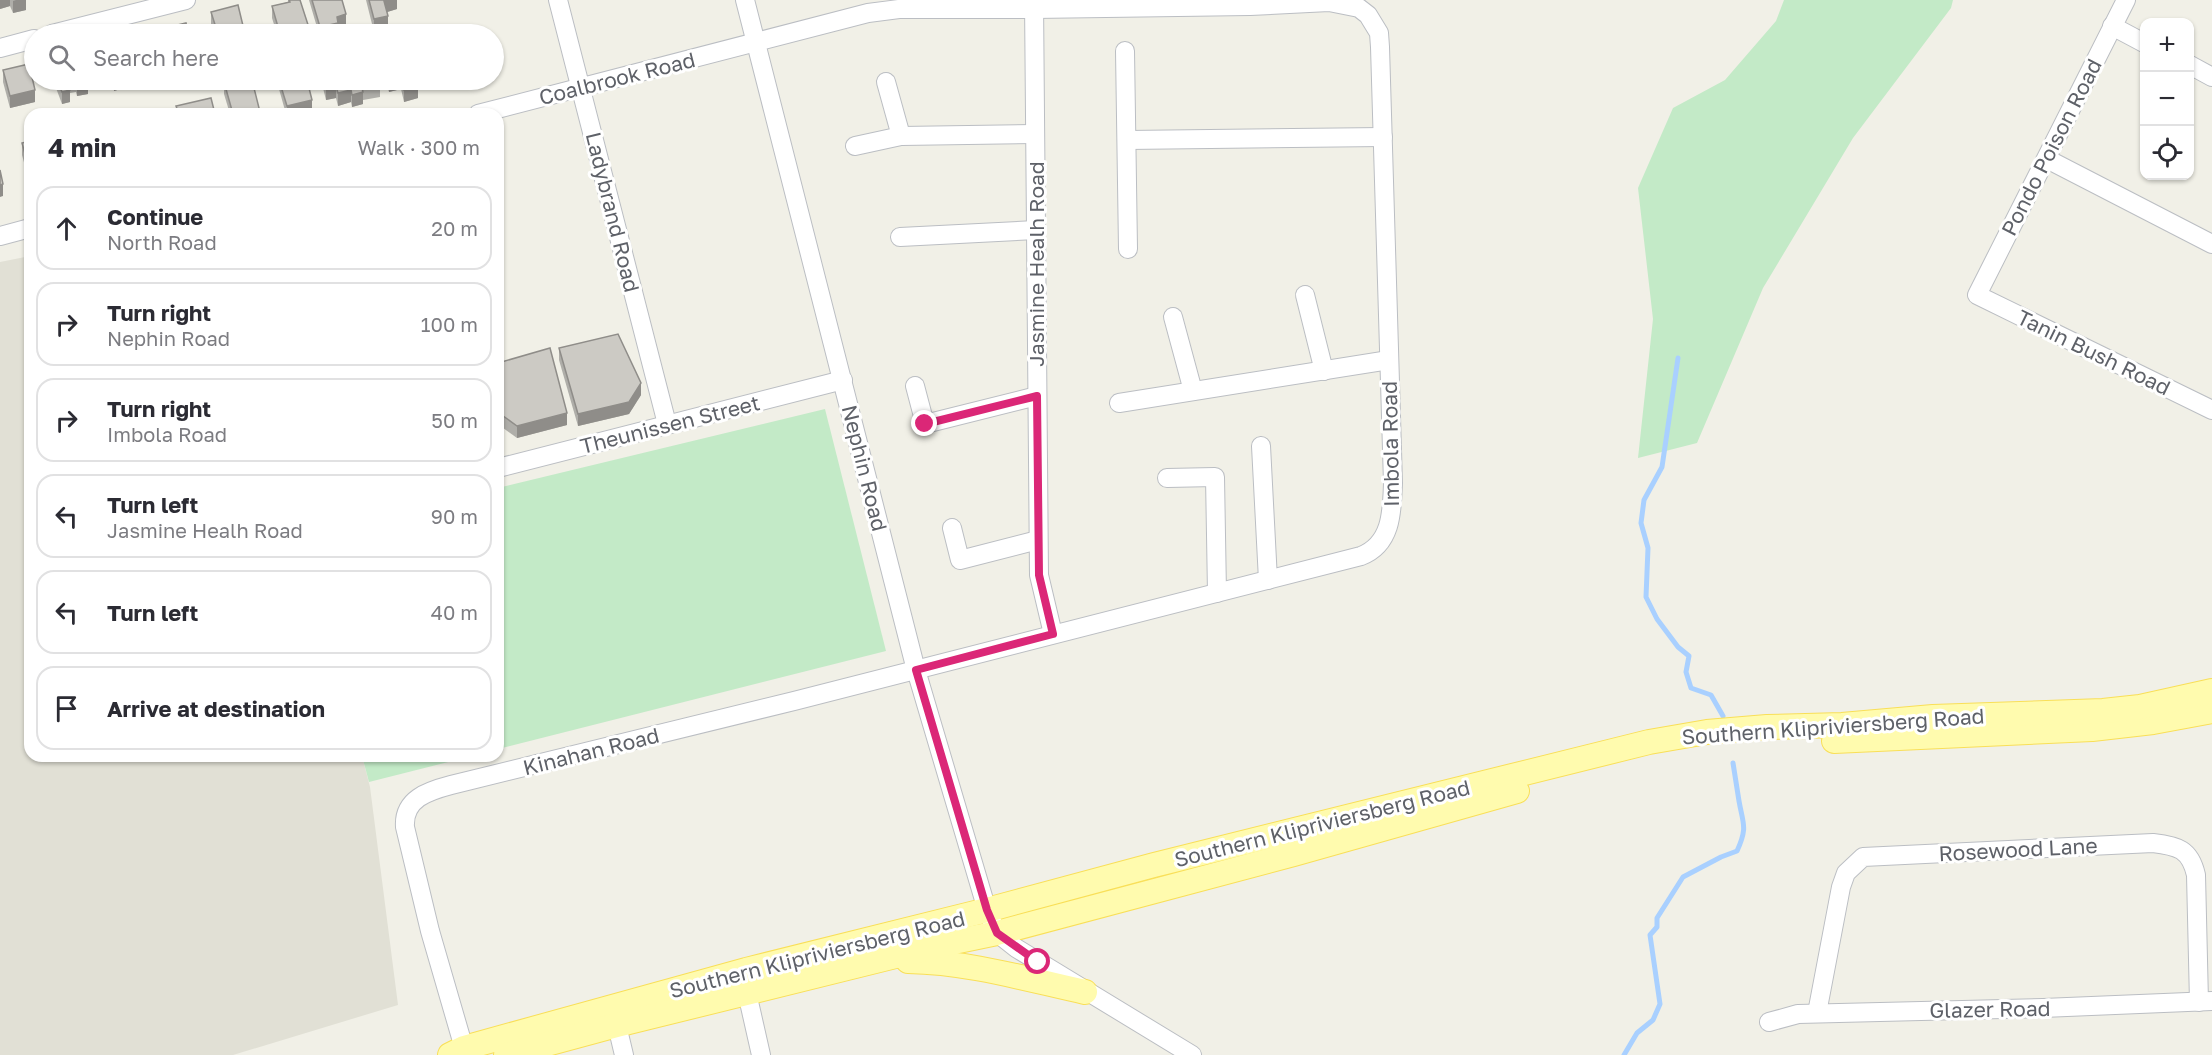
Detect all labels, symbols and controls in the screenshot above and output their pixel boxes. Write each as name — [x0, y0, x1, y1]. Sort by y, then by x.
map controls — [2140, 18, 2194, 180]
button: + — [2140, 18, 2194, 72]
search box — [24, 24, 504, 90]
icon: search — [45, 41, 78, 74]
text: Search here — [93, 44, 219, 71]
street label: Coalbrook Road — [536, 46, 698, 110]
street label: Pondo Poison Road — [1995, 54, 2107, 240]
button: − — [2140, 72, 2194, 126]
button: locate — [2140, 126, 2194, 180]
street label: Ladybrand Road — [581, 129, 645, 295]
text: 4 min — [48, 132, 116, 163]
text: Walk · 300 m — [357, 135, 480, 159]
street label: Jasmine Healh Road — [1023, 161, 1049, 367]
text: Continue — [107, 203, 203, 230]
icon: ahead — [50, 212, 83, 245]
text: 20 m — [431, 216, 478, 240]
text: North Road — [107, 230, 217, 254]
text: Turn right — [107, 299, 211, 326]
street label: Tanin Bush Road — [2013, 304, 2175, 400]
icon: right — [50, 308, 83, 341]
text: 100 m — [421, 312, 478, 336]
text: Nephin Road — [107, 326, 230, 350]
street label: Imbola Road — [1376, 381, 1404, 507]
street label: Theunissen Street — [578, 389, 762, 459]
text: Turn right — [107, 395, 211, 422]
street label: Nephin Road — [837, 402, 893, 534]
icon: right — [50, 404, 83, 437]
text: 50 m — [431, 408, 478, 432]
route end — [911, 410, 937, 436]
text: Imbola Road — [107, 422, 227, 446]
text: Turn left — [107, 491, 198, 518]
icon: left — [50, 500, 83, 533]
text: 90 m — [431, 504, 478, 528]
text: Jasmine Healh Road — [107, 518, 303, 542]
icon: left — [50, 596, 83, 629]
text: Turn left — [107, 599, 198, 626]
text: 40 m — [431, 600, 478, 624]
icon: arrive — [50, 692, 83, 725]
text: Arrive at destination — [107, 695, 325, 722]
street label: Southern Klipriviersberg Road — [1681, 702, 1985, 750]
street label: Kinahan Road — [520, 722, 662, 780]
street label: Southern Klipriviersberg Road — [1172, 774, 1472, 872]
street label: Rosewood Lane — [1938, 832, 2098, 866]
street label: Southern Klipriviersberg Road — [667, 905, 967, 1003]
route start — [1024, 948, 1050, 974]
street label: Glazer Road — [1929, 995, 2051, 1023]

